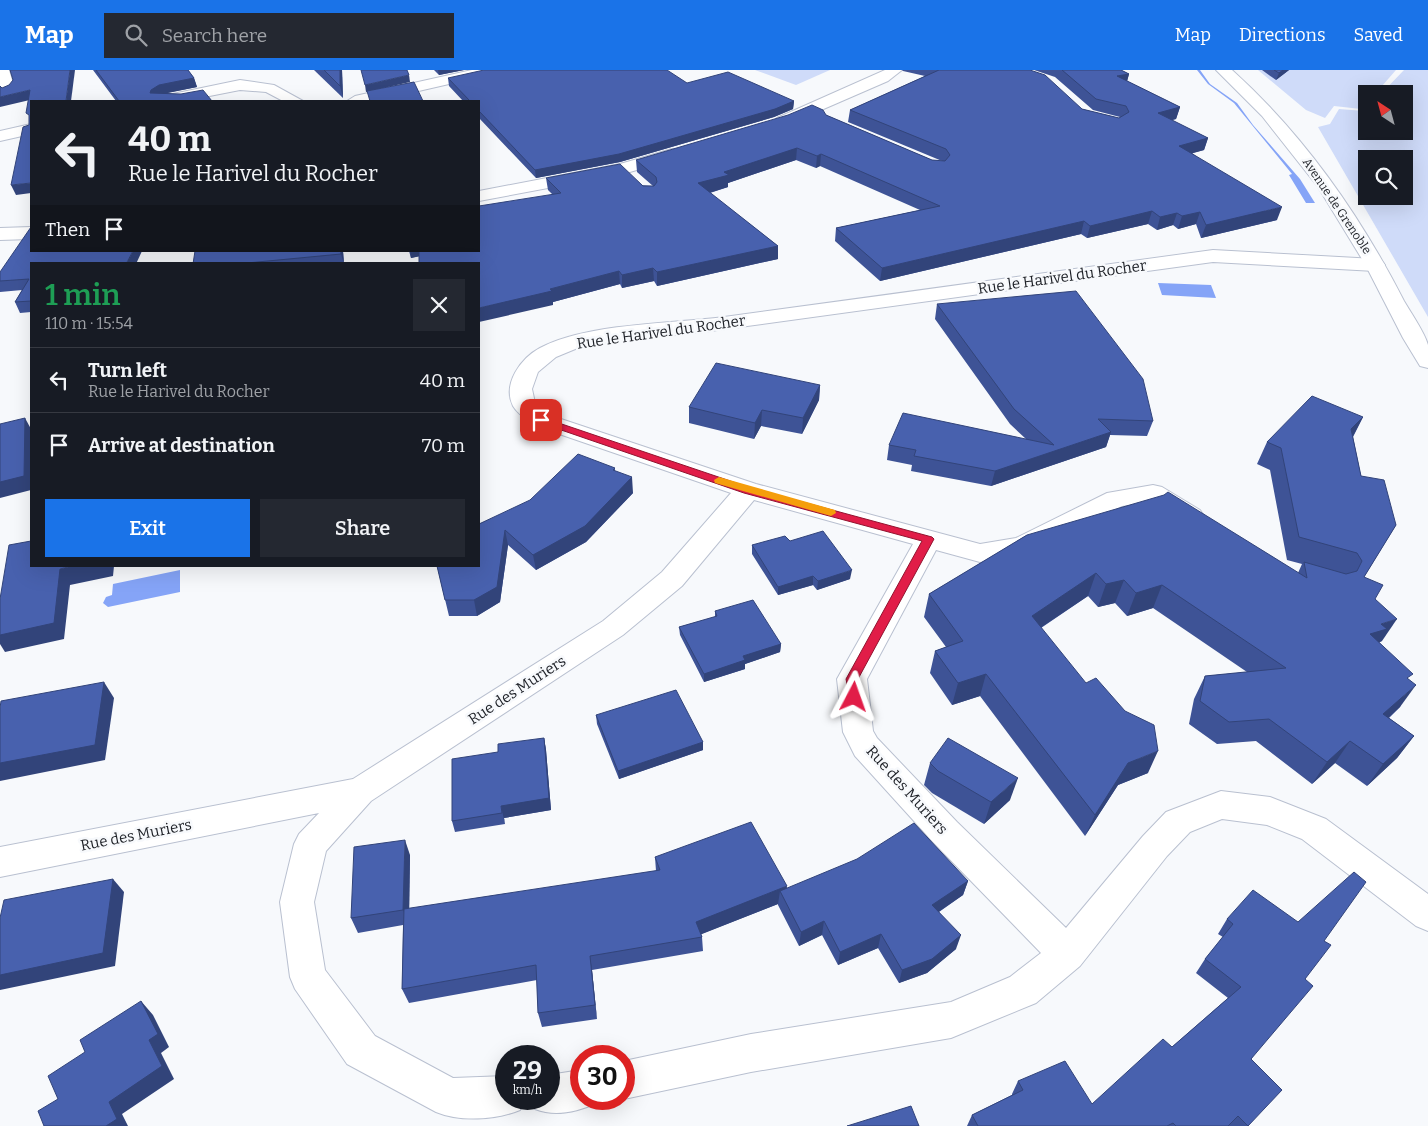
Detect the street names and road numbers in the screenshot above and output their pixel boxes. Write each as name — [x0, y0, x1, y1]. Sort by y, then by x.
street label: Avenue de Grenoble — [1300, 155, 1374, 257]
street label: Rue le Harivel du Rocher — [976, 256, 1148, 298]
street label: Rue le Harivel du Rocher — [575, 311, 747, 353]
street label: Rue des Muriers — [465, 652, 569, 728]
street label: Rue des Muriers — [863, 742, 951, 838]
street label: Rue des Muriers — [79, 815, 193, 855]

